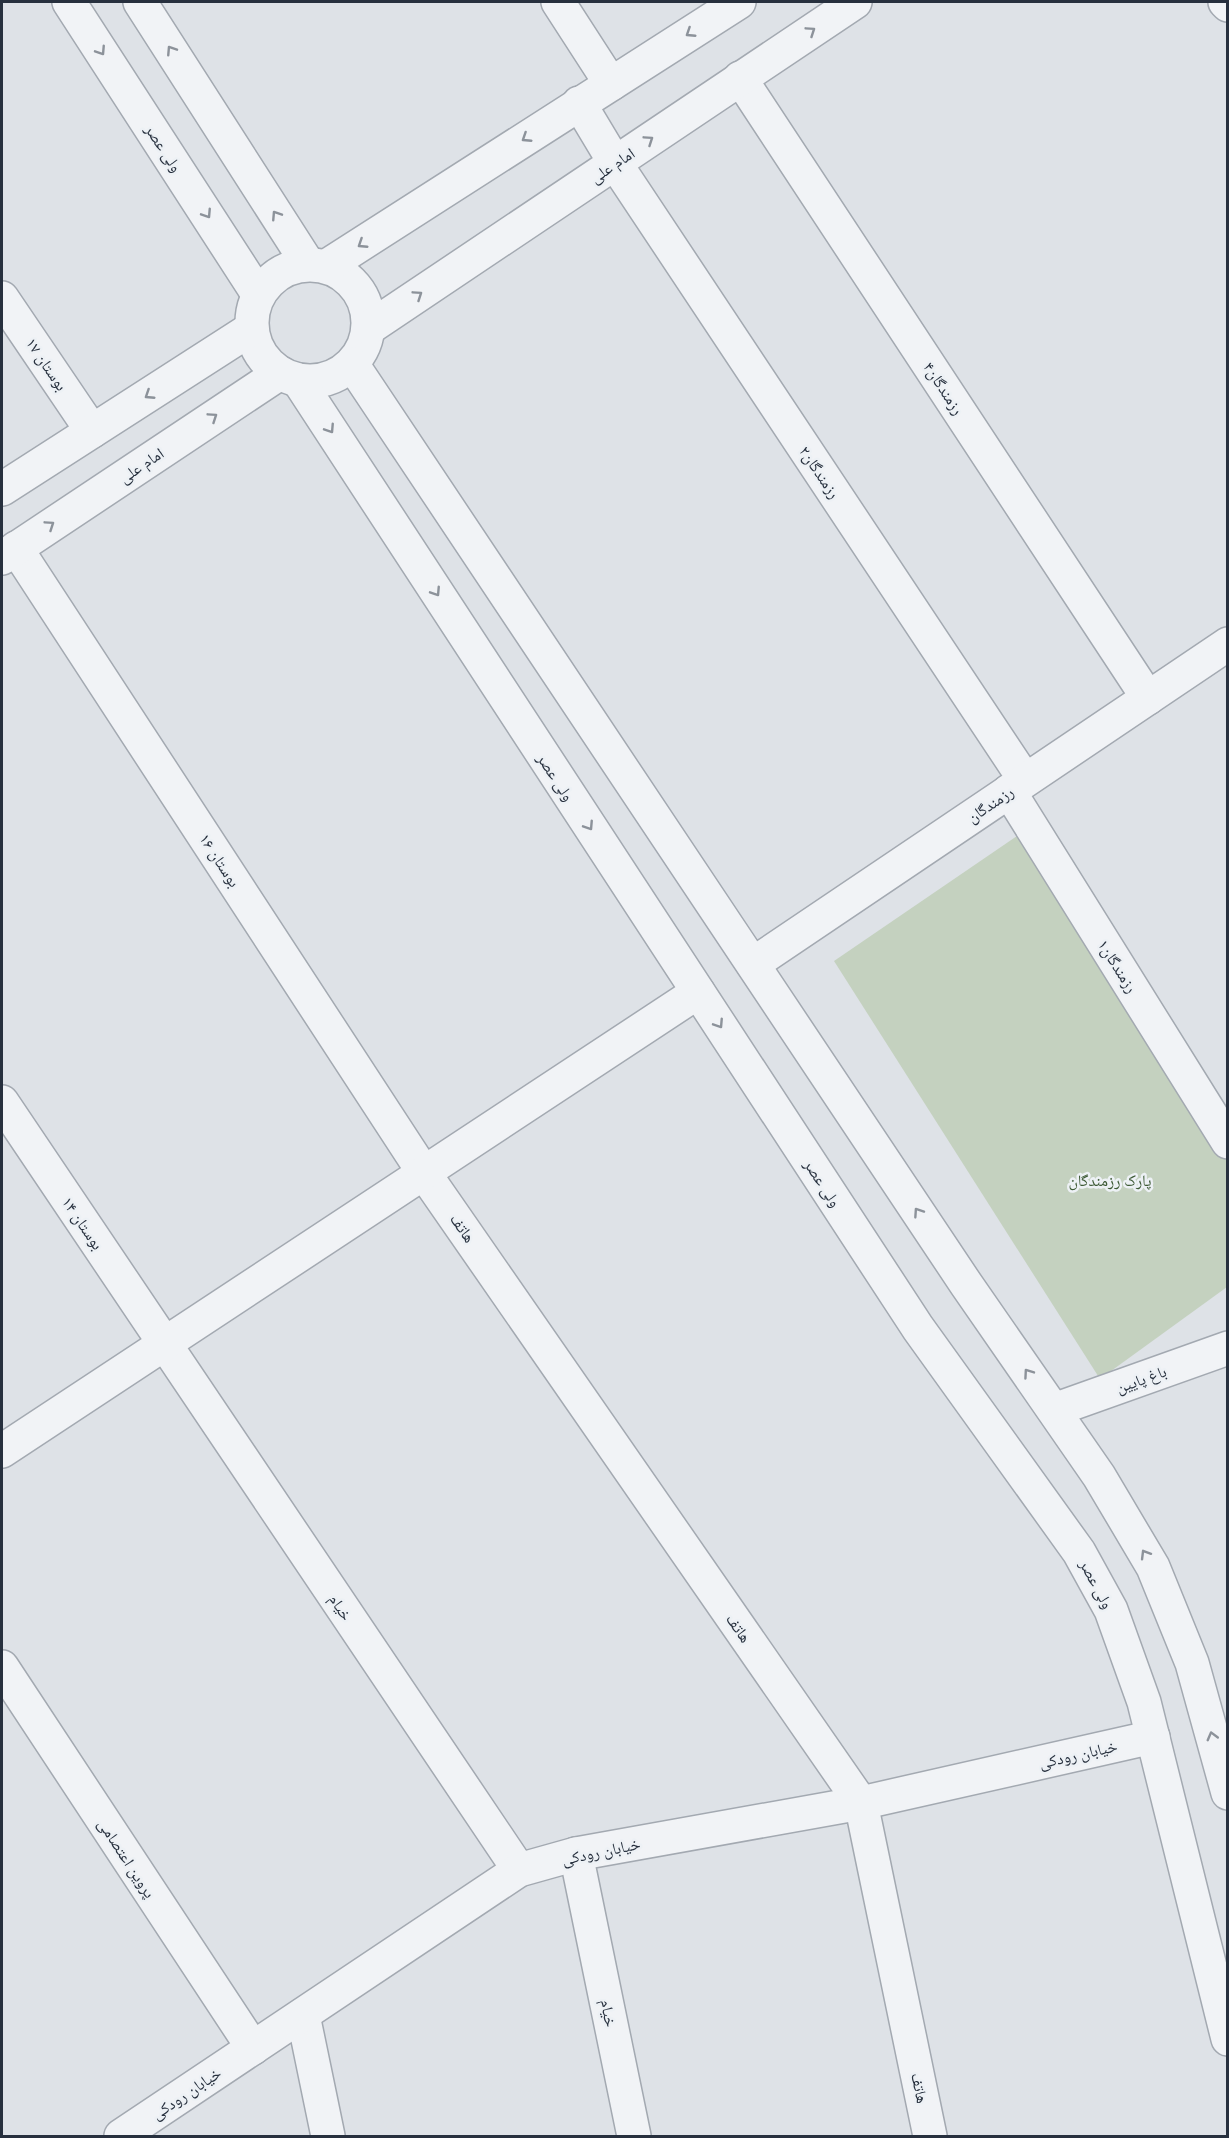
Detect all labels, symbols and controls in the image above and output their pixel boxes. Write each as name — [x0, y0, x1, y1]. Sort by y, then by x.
one-way arrow — [686, 26, 697, 37]
one-way arrow — [804, 27, 815, 38]
one-way arrow — [94, 44, 105, 55]
one-way arrow — [167, 46, 178, 57]
street label: ولی عصر — [140, 120, 186, 176]
one-way arrow — [521, 130, 532, 141]
one-way arrow — [643, 136, 654, 147]
street label: امام علی — [586, 144, 639, 188]
one-way arrow — [199, 208, 210, 219]
one-way arrow — [272, 210, 283, 221]
one-way arrow — [358, 236, 368, 248]
one-way arrow — [411, 292, 422, 303]
street label: بوستان ۱۷ — [21, 334, 71, 395]
street label: رزمندگان۴ — [919, 358, 968, 419]
one-way arrow — [145, 387, 155, 399]
one-way arrow — [206, 414, 217, 425]
one-way arrow — [322, 423, 334, 433]
street label: رزمندگان۲ — [794, 442, 844, 503]
street label: امام علی — [115, 444, 168, 488]
one-way arrow — [43, 521, 54, 532]
one-way arrow — [429, 586, 440, 597]
street label: ولی عصر — [532, 749, 578, 805]
street label: رزمندگان — [963, 782, 1018, 828]
one-way arrow — [581, 820, 593, 830]
street label: بوستان ۱۶ — [194, 830, 244, 891]
street label: رزمندگان۱ — [1093, 936, 1141, 997]
one-way arrow — [712, 1017, 723, 1028]
street label: ولی عصر — [799, 1155, 845, 1211]
park label: پارک رزمندگان — [1068, 1171, 1152, 1191]
street label: بوستان ۱۴ — [57, 1193, 107, 1254]
one-way arrow — [914, 1207, 925, 1218]
street label: هاتف — [446, 1210, 479, 1246]
street label: باغ پایین — [1113, 1362, 1169, 1398]
one-way arrow — [1024, 1368, 1035, 1379]
one-way arrow — [1141, 1550, 1153, 1560]
street label: ولی عصر — [1074, 1556, 1117, 1612]
street label: خیام — [324, 1590, 356, 1625]
street label: هاتف — [722, 1610, 755, 1646]
one-way arrow — [1207, 1732, 1219, 1742]
street label: خیابان رودکی — [1037, 1736, 1119, 1774]
street label: پروین اعتصامی — [93, 1815, 159, 1902]
street label: خیابان رودکی — [560, 1834, 642, 1870]
street label: خیام — [596, 1998, 620, 2029]
street label: خیابان رودکی — [148, 2063, 225, 2124]
street label: هاتف — [907, 2071, 932, 2105]

